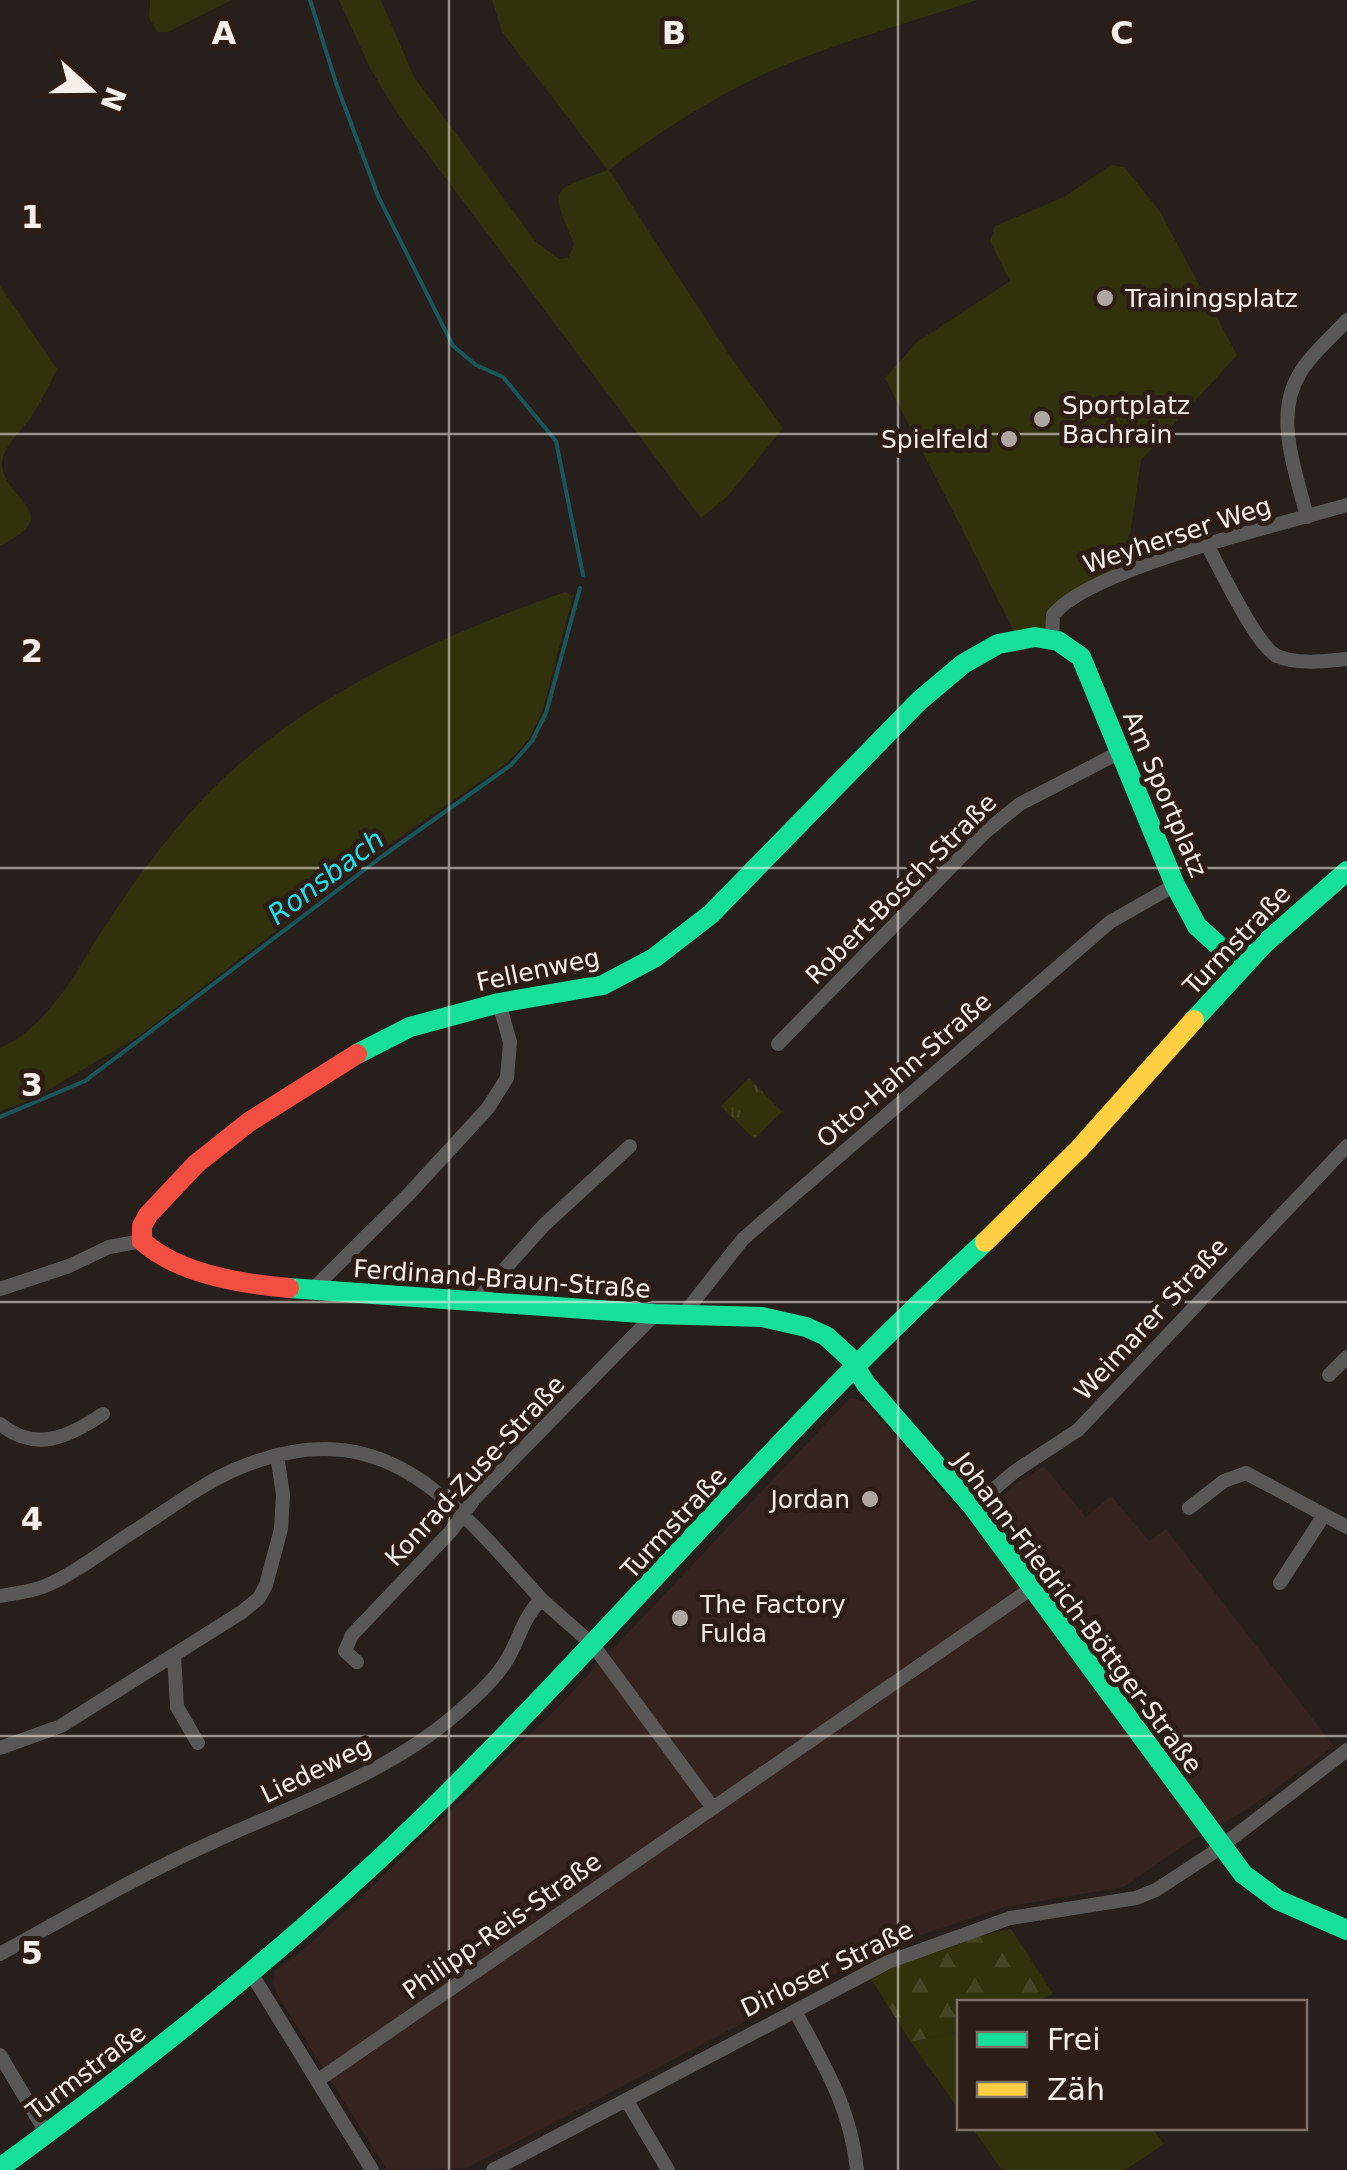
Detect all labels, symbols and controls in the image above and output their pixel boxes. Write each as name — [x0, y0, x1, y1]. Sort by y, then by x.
text: A — [212, 14, 237, 52]
text: B — [662, 14, 686, 52]
text: C — [1110, 14, 1134, 52]
north arrow — [40, 40, 140, 140]
text: N — [93, 82, 132, 116]
text: 1 — [21, 198, 43, 236]
place label: Trainingsplatz — [1124, 284, 1298, 313]
marker: Trainingsplatz — [1094, 287, 1116, 309]
place label: Sportplatz Bachrain — [1062, 391, 1190, 449]
marker: Sportplatz Bachrain — [1031, 408, 1053, 430]
place label: Spielfeld — [881, 425, 989, 454]
marker: Spielfeld — [998, 428, 1020, 450]
street label: Weyherser Weg — [1079, 491, 1275, 579]
text: 2 — [21, 632, 43, 670]
street label: Am Sportplatz — [1117, 707, 1213, 881]
street label: Robert-Bosch-Straße — [800, 788, 1002, 990]
water label: Ronsbach — [261, 823, 391, 931]
street label: Turmstraße — [1177, 879, 1296, 1002]
street label: Fellenweg — [474, 943, 602, 997]
street label: Otto-Hahn-Straße — [811, 986, 997, 1154]
text: 3 — [21, 1066, 43, 1104]
street label: Weimarer Straße — [1068, 1232, 1234, 1406]
street label: Ferdinand-Braun-Straße — [352, 1254, 652, 1304]
street label: Konrad-Zuse-Straße — [379, 1370, 571, 1572]
street label: Johann-Friedrich-Böttger-Straße — [947, 1445, 1208, 1779]
street label: Turmstraße — [615, 1462, 733, 1585]
place label: Jordan — [768, 1485, 850, 1514]
marker: Jordan — [859, 1488, 881, 1510]
text: 4 — [21, 1500, 43, 1538]
place label: The Factory Fulda — [699, 1590, 846, 1648]
marker: The Factory Fulda — [669, 1607, 691, 1629]
street label: Liedeweg — [256, 1731, 376, 1809]
street label: Philipp-Reis-Straße — [397, 1847, 607, 2005]
street label: Dirloser Straße — [736, 1915, 918, 2023]
text: 5 — [21, 1934, 43, 1972]
legend — [957, 2000, 1307, 2130]
street label: Turmstraße — [20, 2018, 151, 2127]
text: Frei — [1047, 2022, 1101, 2057]
text: Zäh — [1047, 2072, 1105, 2107]

